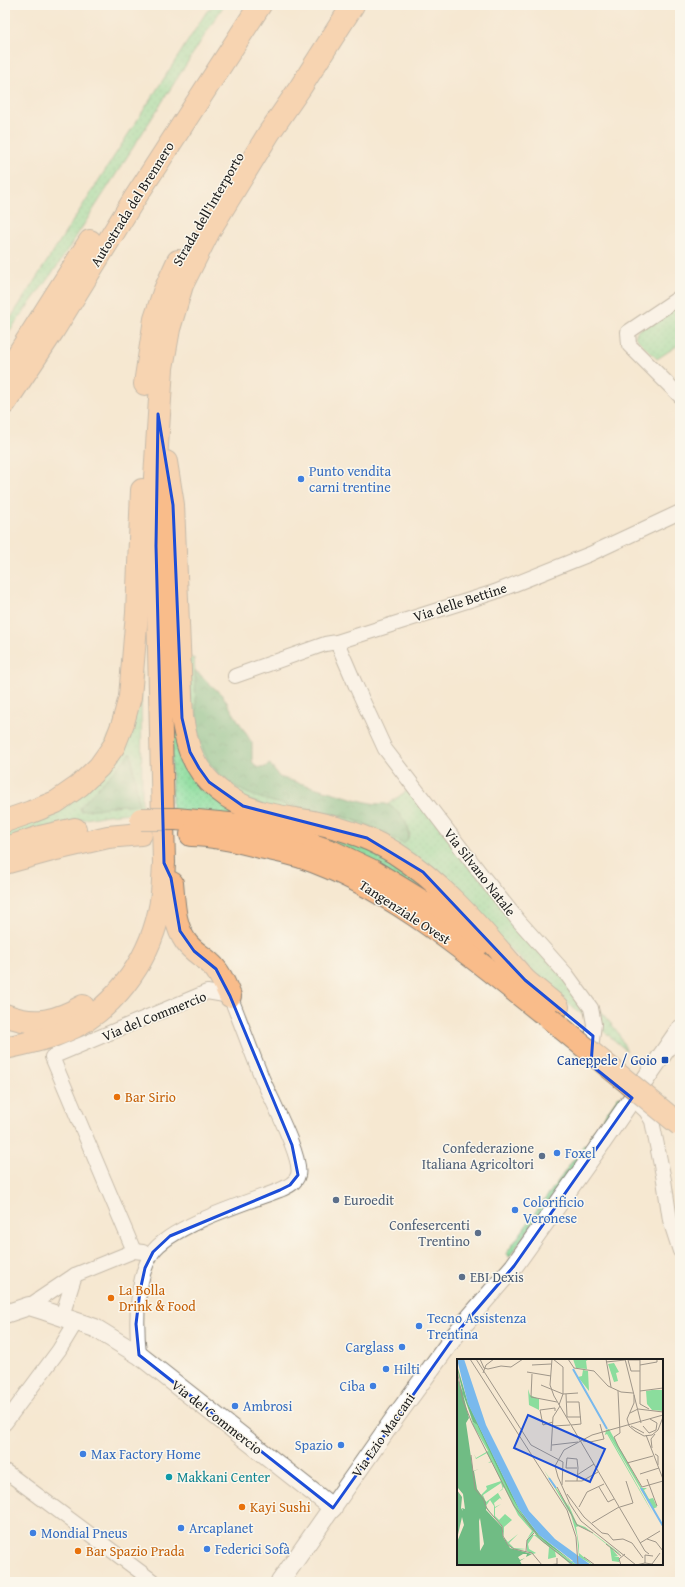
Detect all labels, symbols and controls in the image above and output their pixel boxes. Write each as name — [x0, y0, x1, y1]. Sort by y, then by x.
street label: Autostrada del Brennero — [85, 138, 179, 270]
street label: Strada dell'Interporto — [167, 148, 249, 270]
place label: Punto vendita carni trentine — [309, 461, 392, 497]
marker: Punto vendita carni trentine — [296, 474, 306, 484]
street label: Via delle Bettine — [411, 577, 510, 627]
street label: Via Silvano Natale — [439, 824, 521, 921]
street label: Tangenziale Ovest — [355, 875, 455, 949]
street label: Via del Commercio — [99, 986, 209, 1046]
place label: Caneppele / Goio — [557, 1050, 657, 1070]
marker: Caneppele / Goio — [660, 1055, 670, 1065]
place label: Bar Sirio — [125, 1087, 176, 1107]
marker: Bar Sirio — [112, 1092, 122, 1102]
place label: Confederazione Italiana Agricoltori — [422, 1138, 534, 1174]
place label: Foxel — [565, 1143, 596, 1163]
marker: Foxel — [552, 1148, 562, 1158]
marker: Confederazione Italiana Agricoltori — [537, 1151, 547, 1161]
place label: Euroedit — [344, 1190, 394, 1210]
place label: Colorificio Veronese — [523, 1192, 584, 1228]
marker: Euroedit — [331, 1195, 341, 1205]
marker: Colorificio Veronese — [510, 1205, 520, 1215]
place label: Confesercenti Trentino — [389, 1215, 470, 1251]
marker: Confesercenti Trentino — [473, 1228, 483, 1238]
place label: EBI Dexis — [470, 1267, 524, 1287]
marker: EBI Dexis — [457, 1272, 467, 1282]
place label: La Bolla Drink & Food — [119, 1280, 196, 1316]
marker: La Bolla Drink & Food — [106, 1293, 116, 1303]
place label: Tecno Assistenza Trentina — [427, 1308, 527, 1344]
marker: Tecno Assistenza Trentina — [414, 1321, 424, 1331]
place label: Carglass — [345, 1337, 394, 1357]
marker: Carglass — [397, 1342, 407, 1352]
place label: Hilti — [394, 1359, 420, 1379]
inset map — [457, 1359, 663, 1565]
marker: Hilti — [381, 1364, 391, 1374]
street label: Via del Commercio — [167, 1375, 267, 1459]
place label: Ciba — [340, 1376, 365, 1396]
marker: Ciba — [368, 1381, 378, 1391]
street label: Via Ezio Maccani — [346, 1389, 420, 1481]
place label: Ambrosi — [243, 1396, 292, 1416]
marker: Ambrosi — [230, 1401, 240, 1411]
place label: Spazio — [295, 1435, 333, 1455]
marker: Spazio — [336, 1440, 346, 1450]
place label: Max Factory Home — [91, 1444, 201, 1464]
marker: Max Factory Home — [78, 1449, 88, 1459]
place label: Makkani Center — [177, 1467, 270, 1487]
marker: Makkani Center — [164, 1472, 174, 1482]
place label: Kayi Sushi — [250, 1497, 311, 1517]
marker: Kayi Sushi — [237, 1502, 247, 1512]
place label: Arcaplanet — [189, 1518, 253, 1538]
place label: Mondial Pneus — [41, 1523, 128, 1543]
marker: Arcaplanet — [176, 1523, 186, 1533]
marker: Mondial Pneus — [28, 1528, 38, 1538]
place label: Federici Sofà — [215, 1539, 290, 1559]
place label: Bar Spazio Prada — [86, 1541, 185, 1561]
marker: Federici Sofà — [202, 1544, 212, 1554]
marker: Bar Spazio Prada — [73, 1546, 83, 1556]

